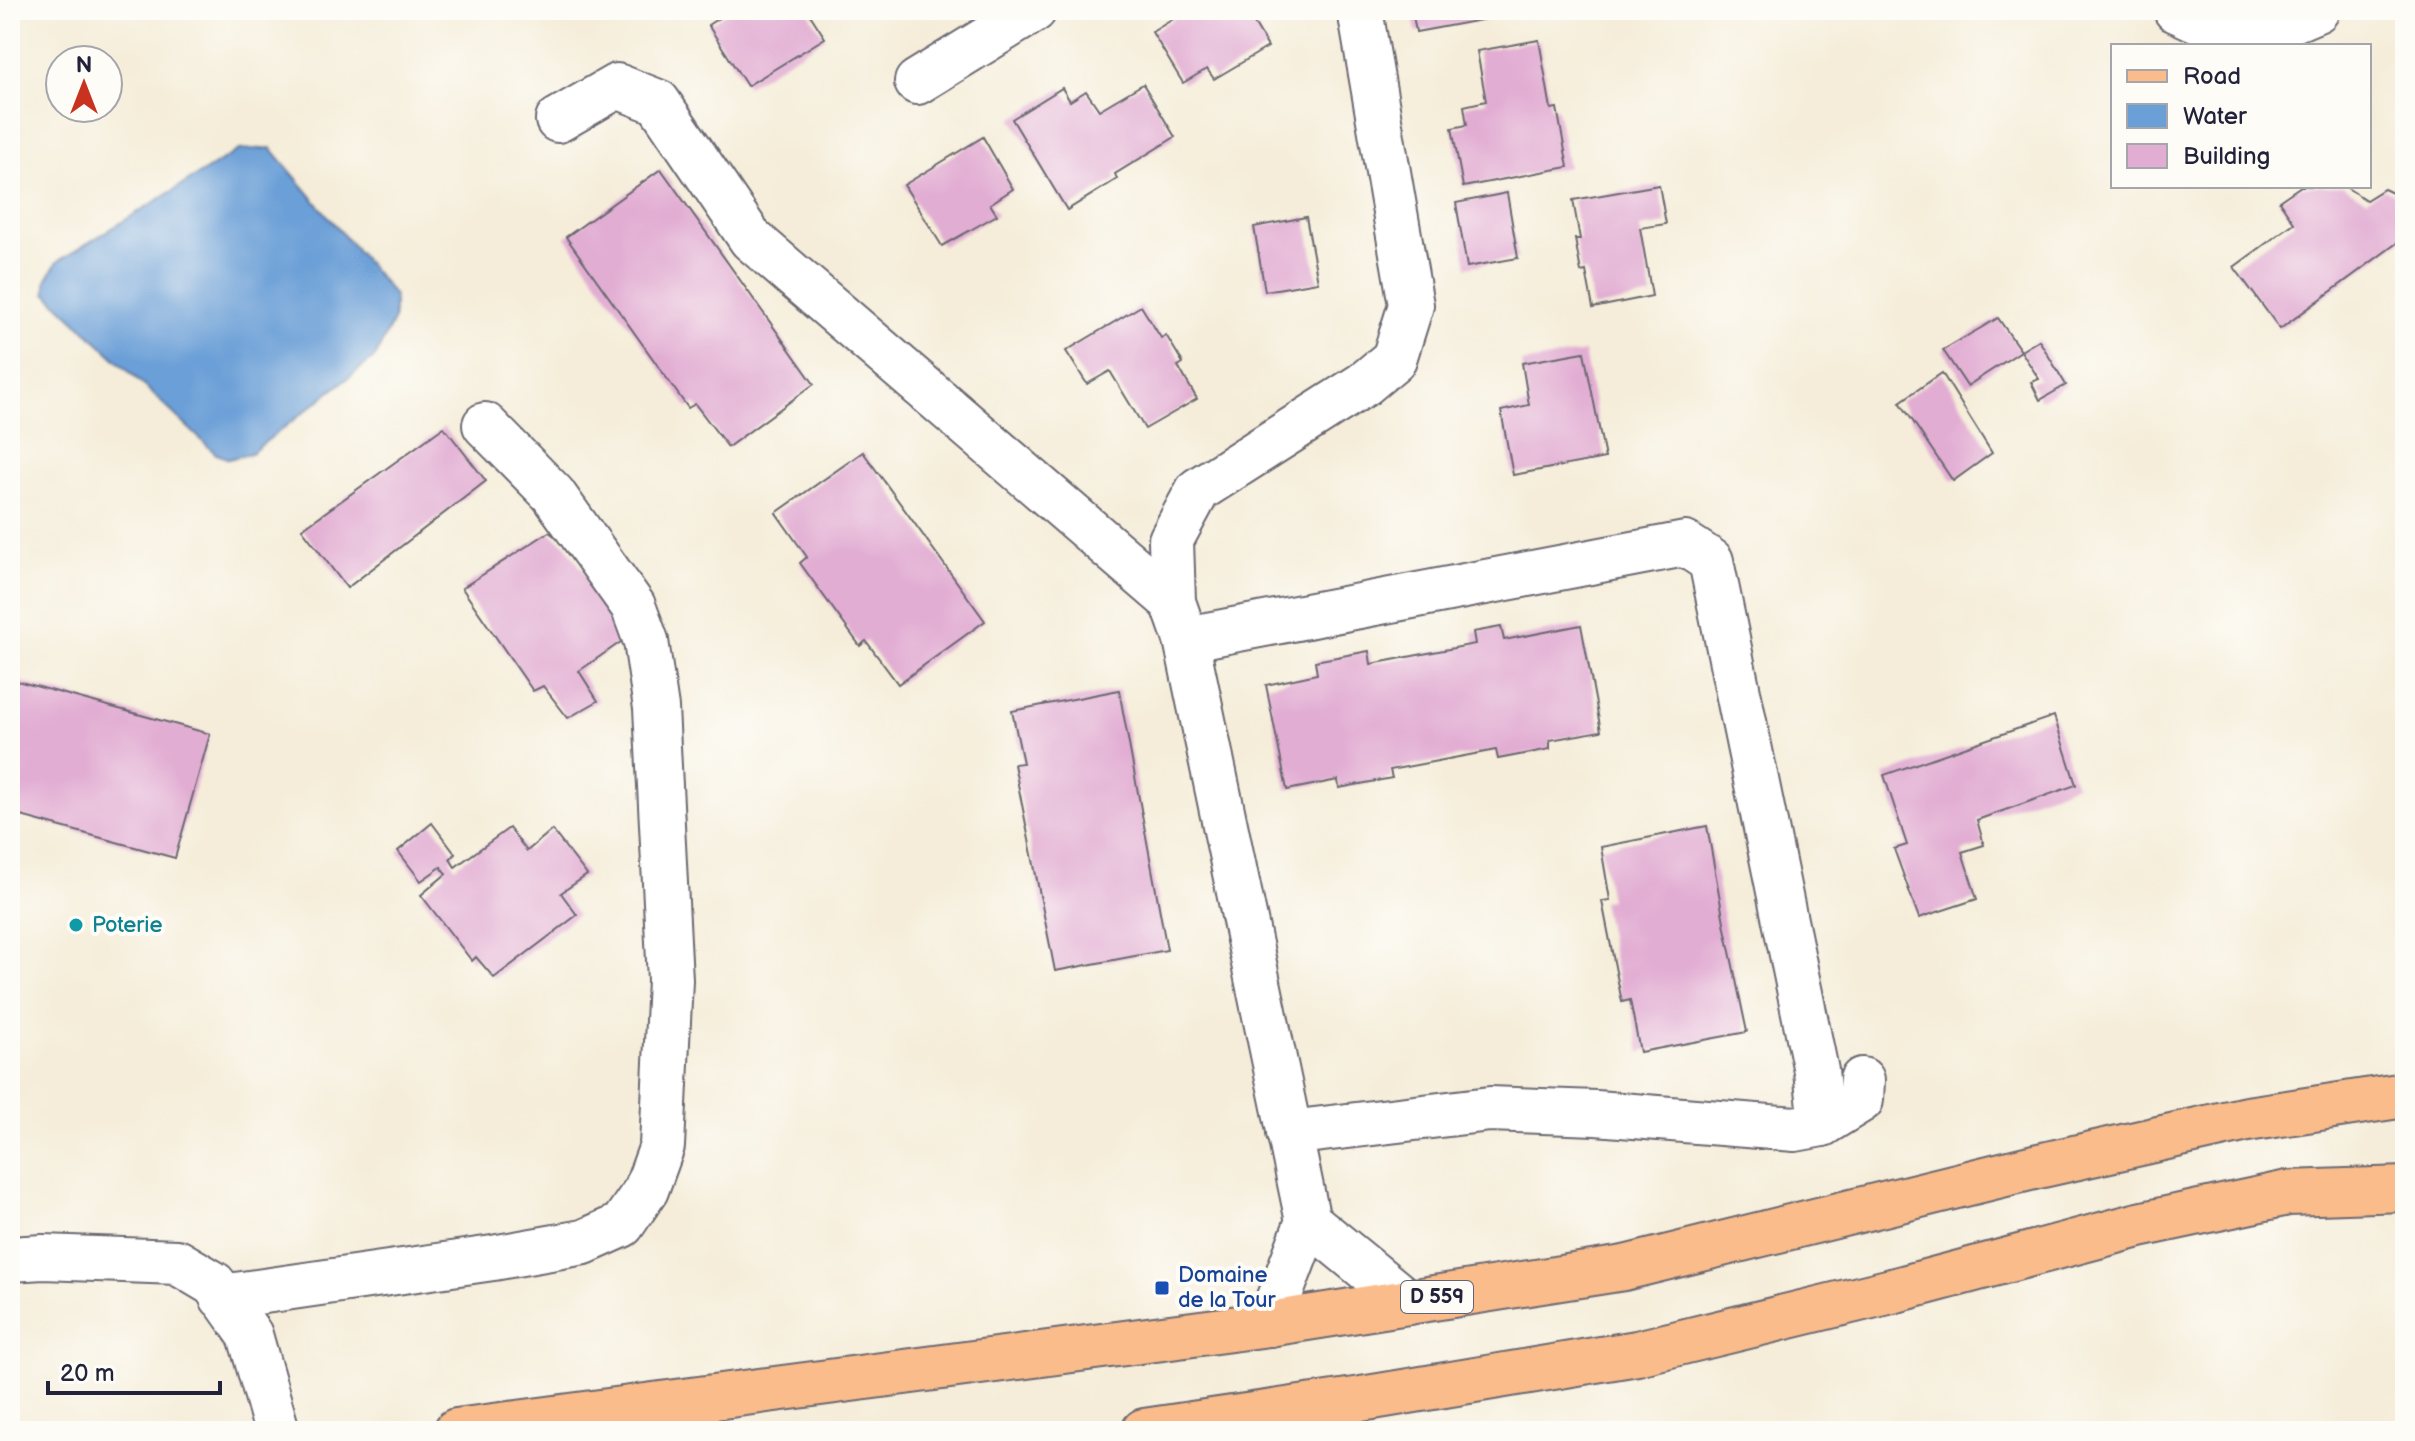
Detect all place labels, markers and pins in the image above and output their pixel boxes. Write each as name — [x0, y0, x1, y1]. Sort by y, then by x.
place label: Poterie — [92, 912, 162, 939]
marker: Poterie — [67, 916, 85, 934]
place label: Domaine de la Tour — [1178, 1262, 1277, 1314]
marker: Domaine de la Tour — [1153, 1279, 1171, 1297]

